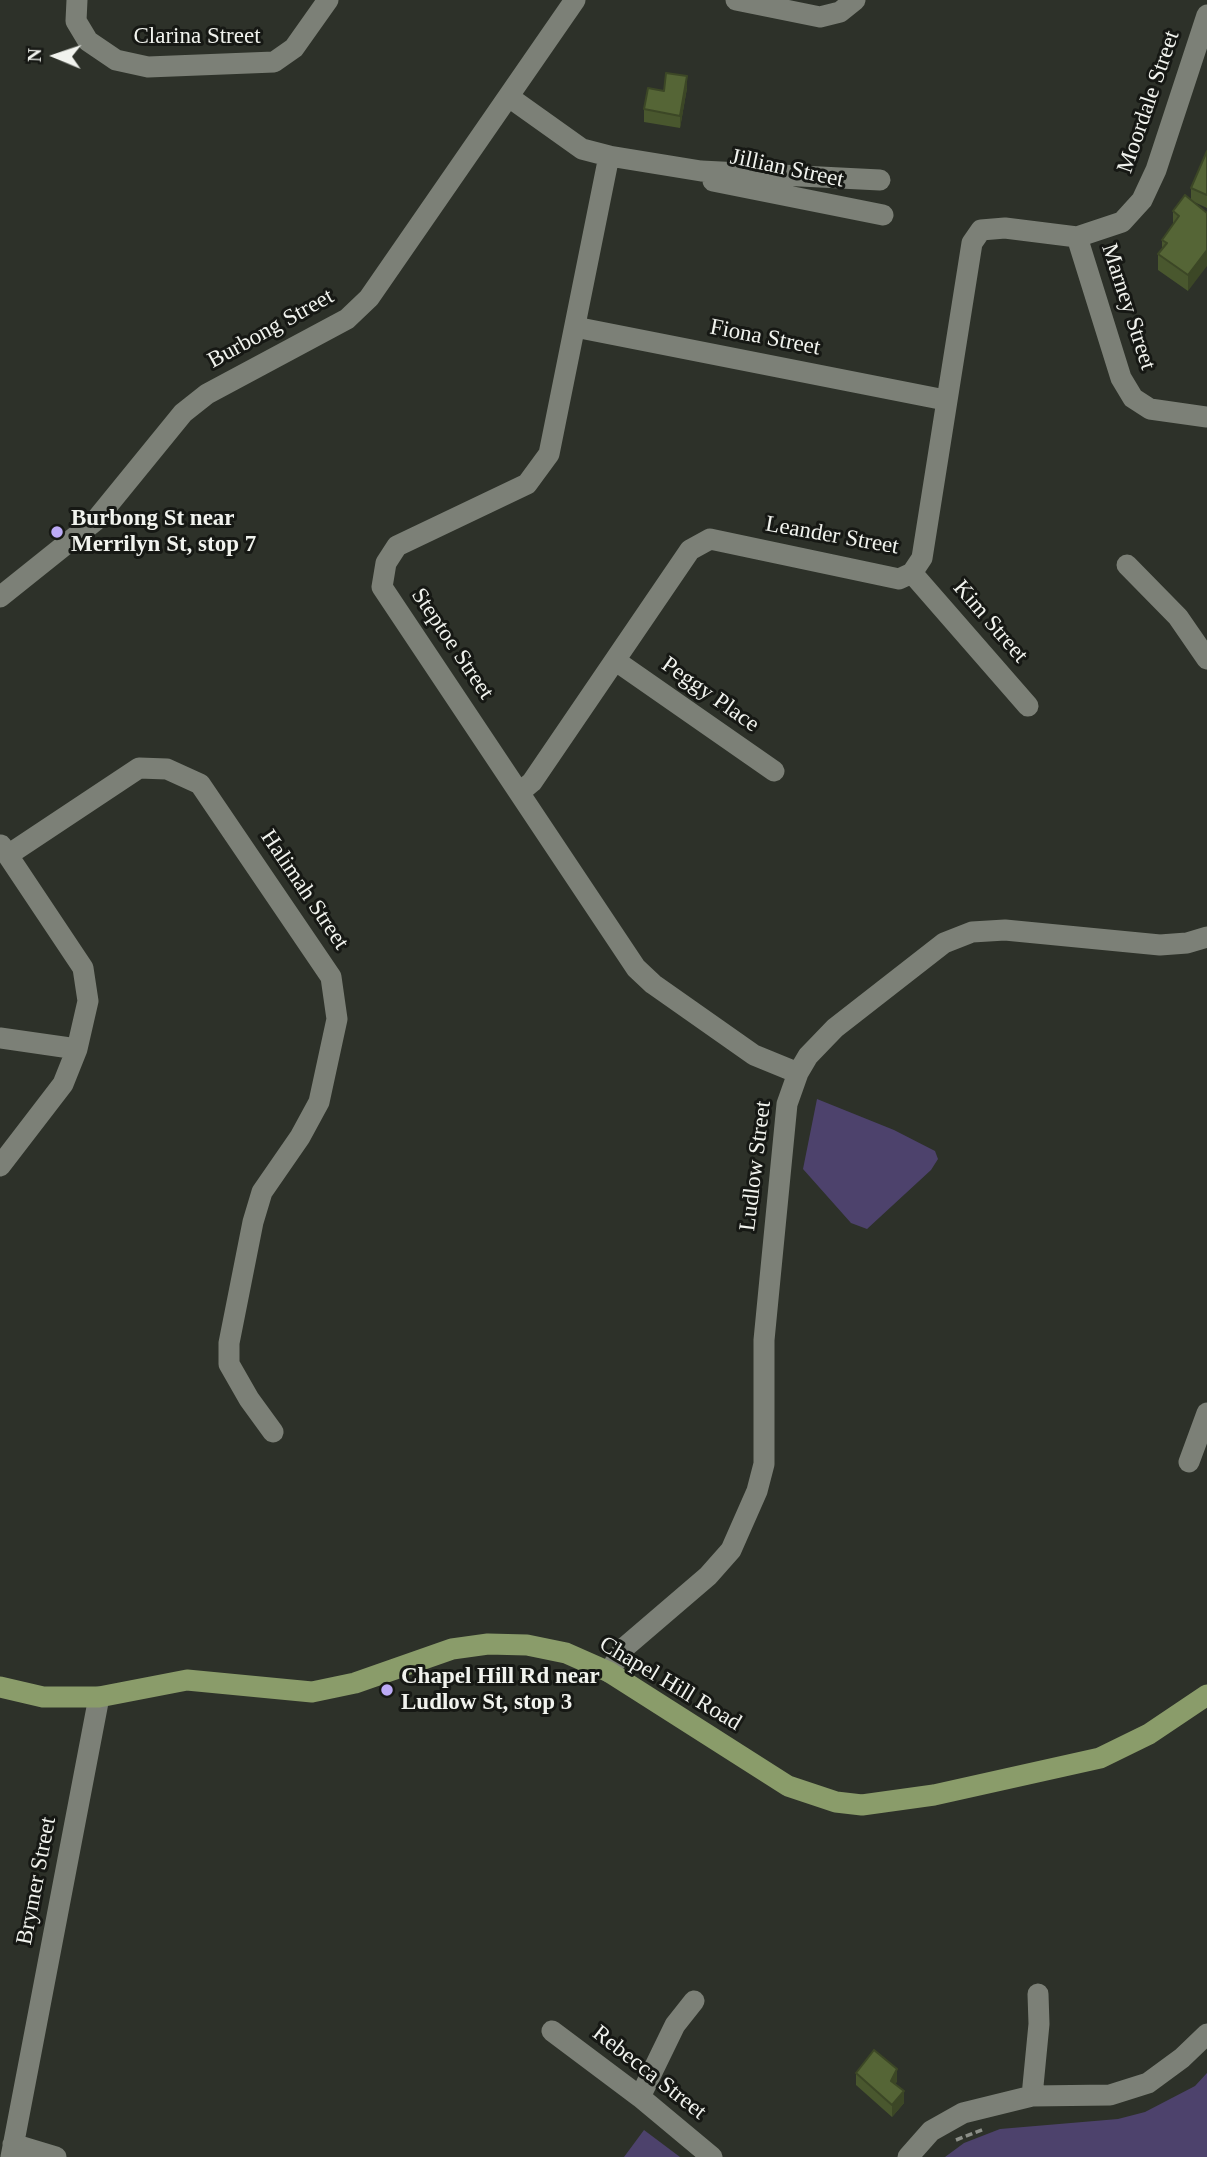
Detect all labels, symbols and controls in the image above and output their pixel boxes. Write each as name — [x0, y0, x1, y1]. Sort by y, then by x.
north arrow — [21, 21, 91, 91]
street label: Clarina Street — [133, 23, 261, 51]
street label: Moordale Street — [1112, 27, 1186, 177]
text: N — [24, 48, 45, 62]
street label: Jillian Street — [728, 143, 846, 195]
street label: Marney Street — [1095, 240, 1161, 374]
street label: Burbong Street — [203, 283, 339, 375]
street label: Fiona Street — [707, 314, 823, 362]
place label: Burbong St near Merrilyn St, stop 7 — [71, 505, 256, 559]
street label: Leander Street — [763, 511, 901, 561]
marker: Burbong St near Merrilyn St, stop 7 — [49, 524, 65, 540]
street label: Kim Street — [947, 575, 1033, 669]
street label: Steptoe Street — [405, 583, 499, 705]
street label: Peggy Place — [656, 651, 764, 739]
street label: Halimah Street — [254, 825, 354, 955]
street label: Ludlow Street — [734, 1099, 778, 1233]
street label: Chapel Hill Road — [594, 1631, 746, 1737]
place label: Chapel Hill Rd near Ludlow St, stop 3 — [401, 1663, 600, 1717]
marker: Chapel Hill Rd near Ludlow St, stop 3 — [379, 1682, 395, 1698]
street label: Brymer Street — [11, 1815, 63, 1947]
street label: Rebecca Street — [586, 2020, 712, 2126]

